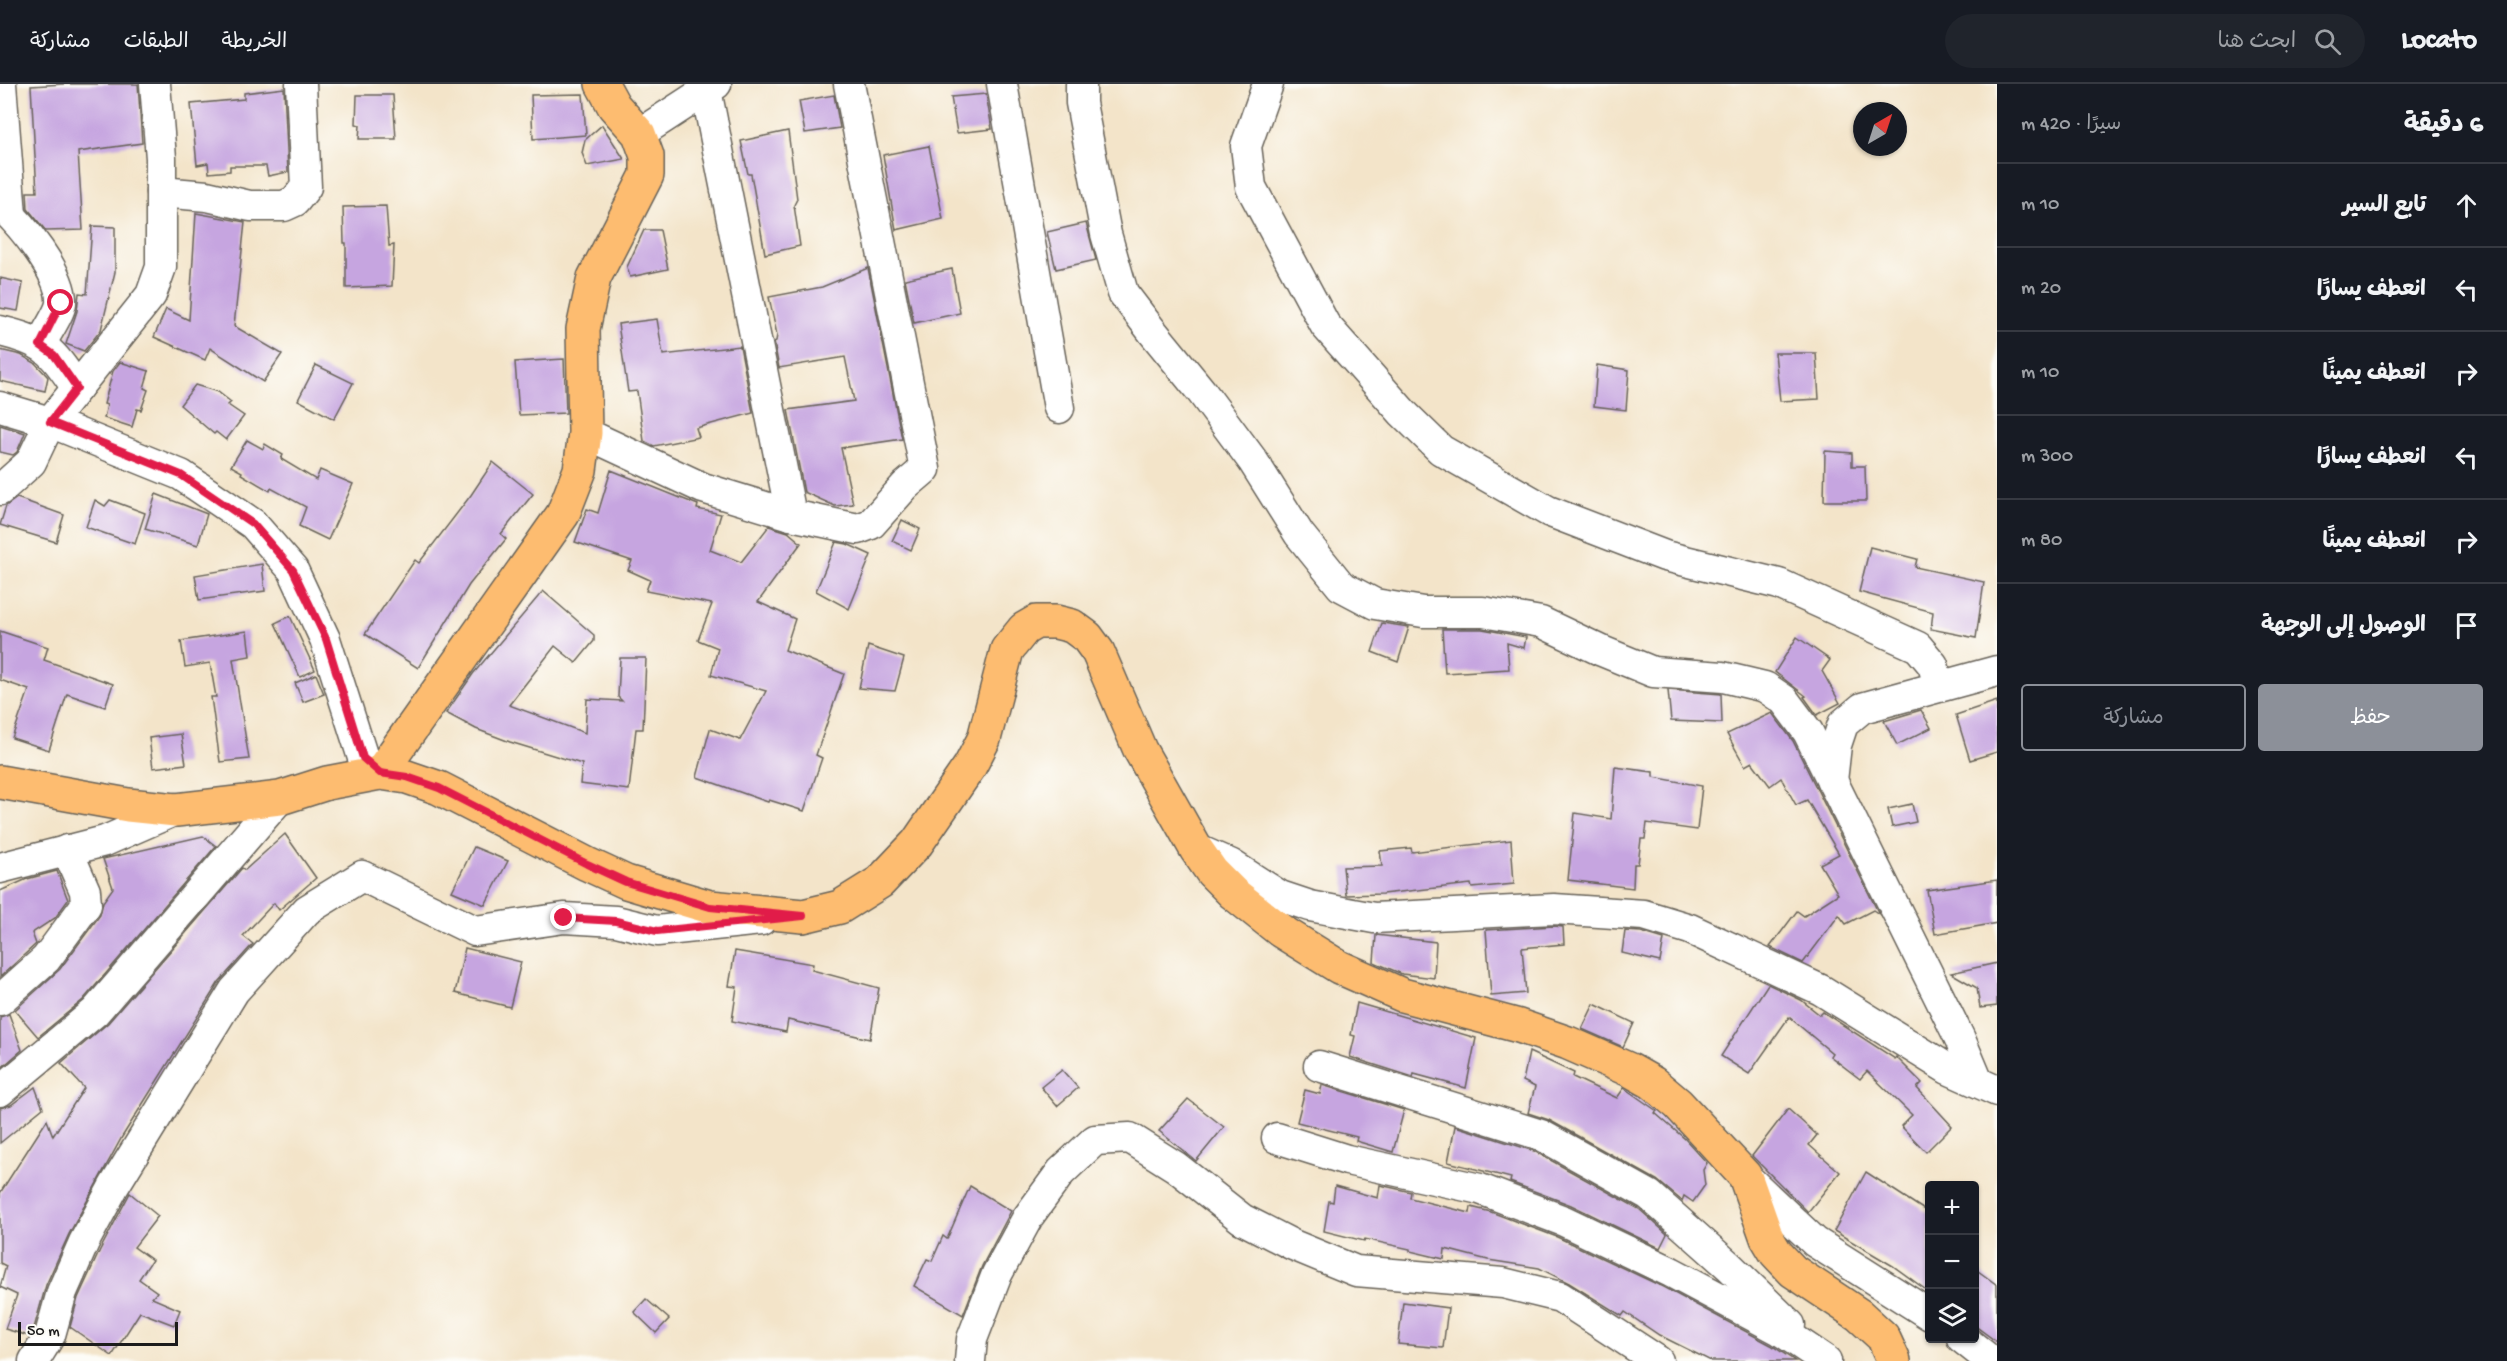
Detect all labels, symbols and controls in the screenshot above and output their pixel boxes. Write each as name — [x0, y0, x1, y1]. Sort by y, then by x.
search box — [1945, 14, 2365, 68]
icon: search — [2311, 25, 2344, 58]
text: Locato — [2401, 25, 2477, 58]
text: ابحث هنا — [2217, 30, 2296, 56]
text: مشاركة — [30, 31, 91, 56]
text: الطبقات — [124, 31, 189, 56]
text: الخريطة — [222, 31, 287, 56]
north arrow — [1853, 102, 1907, 156]
text: 6 دقيقة — [2404, 111, 2483, 142]
text: سيرًا · 420 m — [2021, 114, 2121, 137]
icon: ahead — [2450, 189, 2483, 222]
text: 10 m — [2021, 194, 2059, 217]
text: تابع السير — [2342, 194, 2426, 220]
icon: left — [2450, 273, 2483, 306]
text: 20 m — [2021, 278, 2061, 301]
text: انعطف يسارًا — [2317, 278, 2426, 304]
route start — [47, 289, 73, 315]
icon: right — [2450, 357, 2483, 390]
text: 10 m — [2021, 362, 2059, 385]
text: انعطف يمينًا — [2323, 362, 2426, 388]
icon: left — [2450, 441, 2483, 474]
text: 300 m — [2021, 446, 2073, 469]
text: انعطف يسارًا — [2317, 446, 2426, 472]
icon: right — [2450, 525, 2483, 558]
text: 80 m — [2021, 530, 2062, 553]
text: انعطف يمينًا — [2323, 530, 2426, 556]
icon: arrive — [2450, 609, 2483, 642]
text: الوصول إلى الوجهة — [2261, 614, 2426, 640]
button: مشاركة — [2021, 684, 2246, 751]
button: حفظ — [2258, 684, 2483, 751]
route end — [550, 904, 576, 930]
map controls — [1925, 1181, 1979, 1343]
button: + — [1925, 1181, 1979, 1235]
button: − — [1925, 1235, 1979, 1289]
button: layers — [1925, 1289, 1979, 1343]
scale bar — [18, 1319, 178, 1346]
text: 50 m — [27, 1323, 60, 1342]

